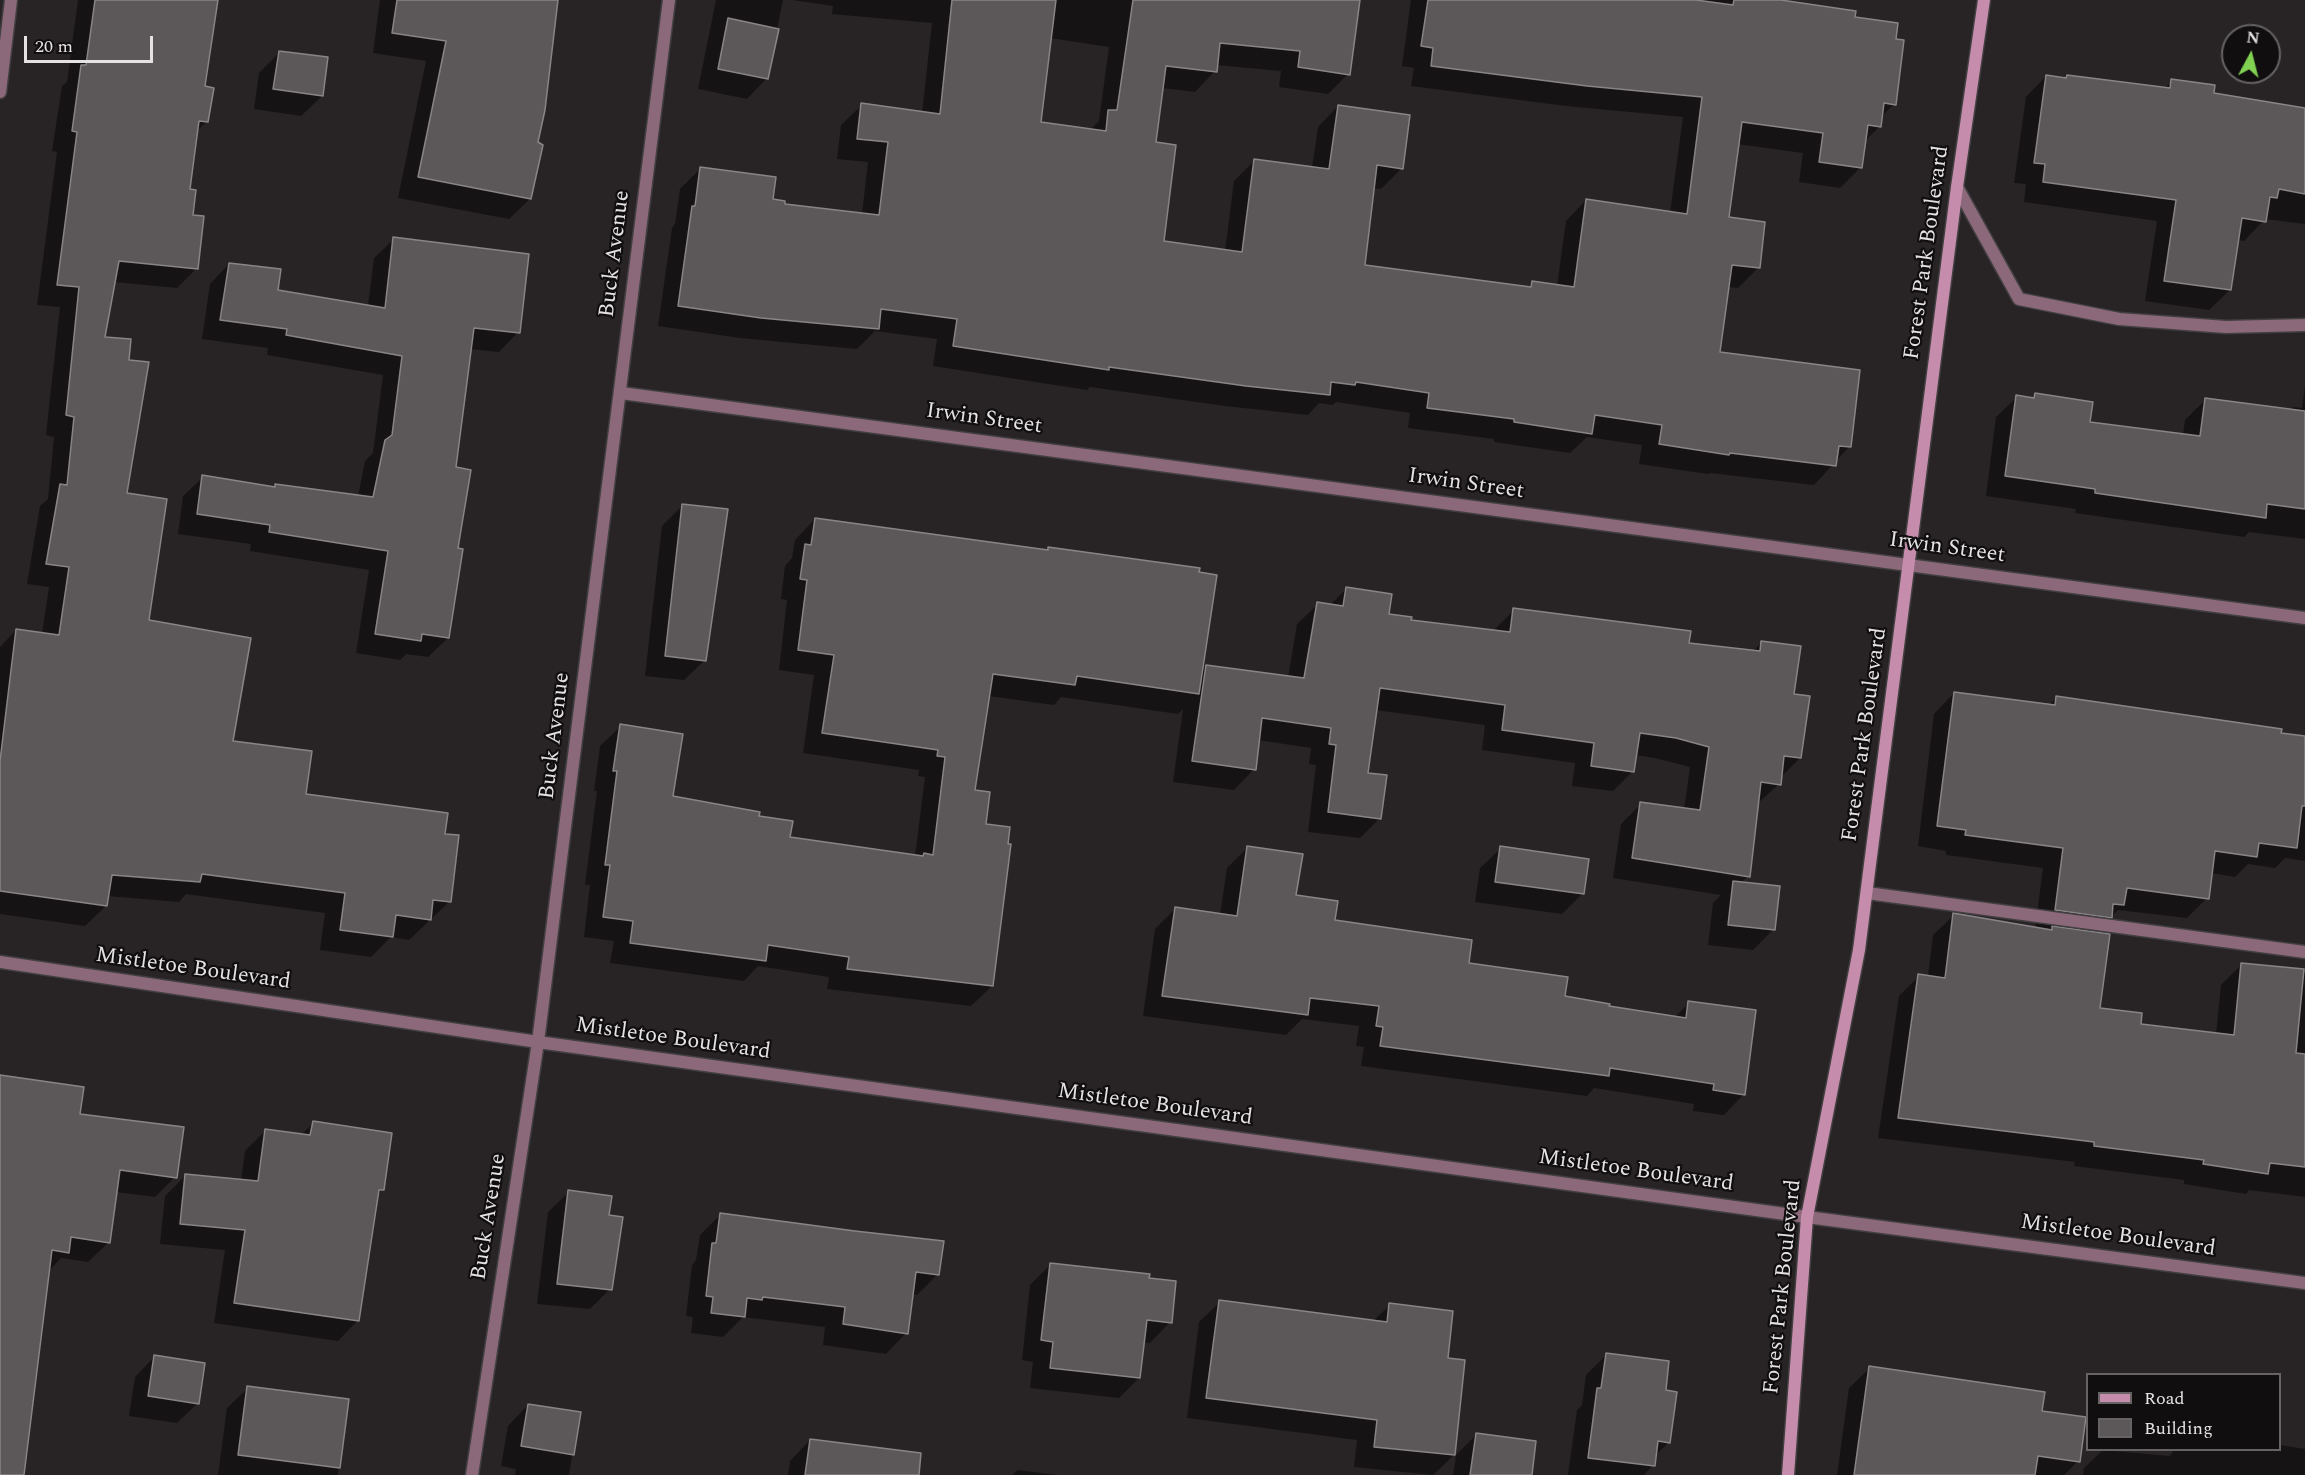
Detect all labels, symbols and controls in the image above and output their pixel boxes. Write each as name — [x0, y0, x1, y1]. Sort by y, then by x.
scale bar — [27, 24, 156, 62]
north arrow — [2221, 24, 2281, 84]
text: N — [2245, 25, 2261, 51]
text: 20 m — [35, 33, 73, 60]
street label: Forest Park Boulevard — [1900, 144, 1956, 362]
street label: Buck Avenue — [595, 189, 637, 319]
street label: Irwin Street — [924, 399, 1044, 441]
street label: Irwin Street — [1406, 464, 1526, 506]
street label: Irwin Street — [1887, 528, 2007, 570]
street label: Forest Park Boulevard — [1838, 626, 1894, 844]
street label: Buck Avenue — [535, 671, 577, 801]
street label: Mistletoe Boulevard — [94, 943, 292, 997]
street label: Mistletoe Boulevard — [574, 1013, 772, 1067]
street label: Mistletoe Boulevard — [1056, 1079, 1254, 1133]
street label: Mistletoe Boulevard — [1537, 1145, 1735, 1199]
street label: Buck Avenue — [467, 1152, 513, 1282]
street label: Forest Park Boulevard — [1760, 1178, 1808, 1396]
street label: Mistletoe Boulevard — [2019, 1210, 2217, 1264]
legend — [2086, 1373, 2281, 1451]
text: Road — [2144, 1385, 2185, 1412]
text: Building — [2144, 1415, 2213, 1442]

